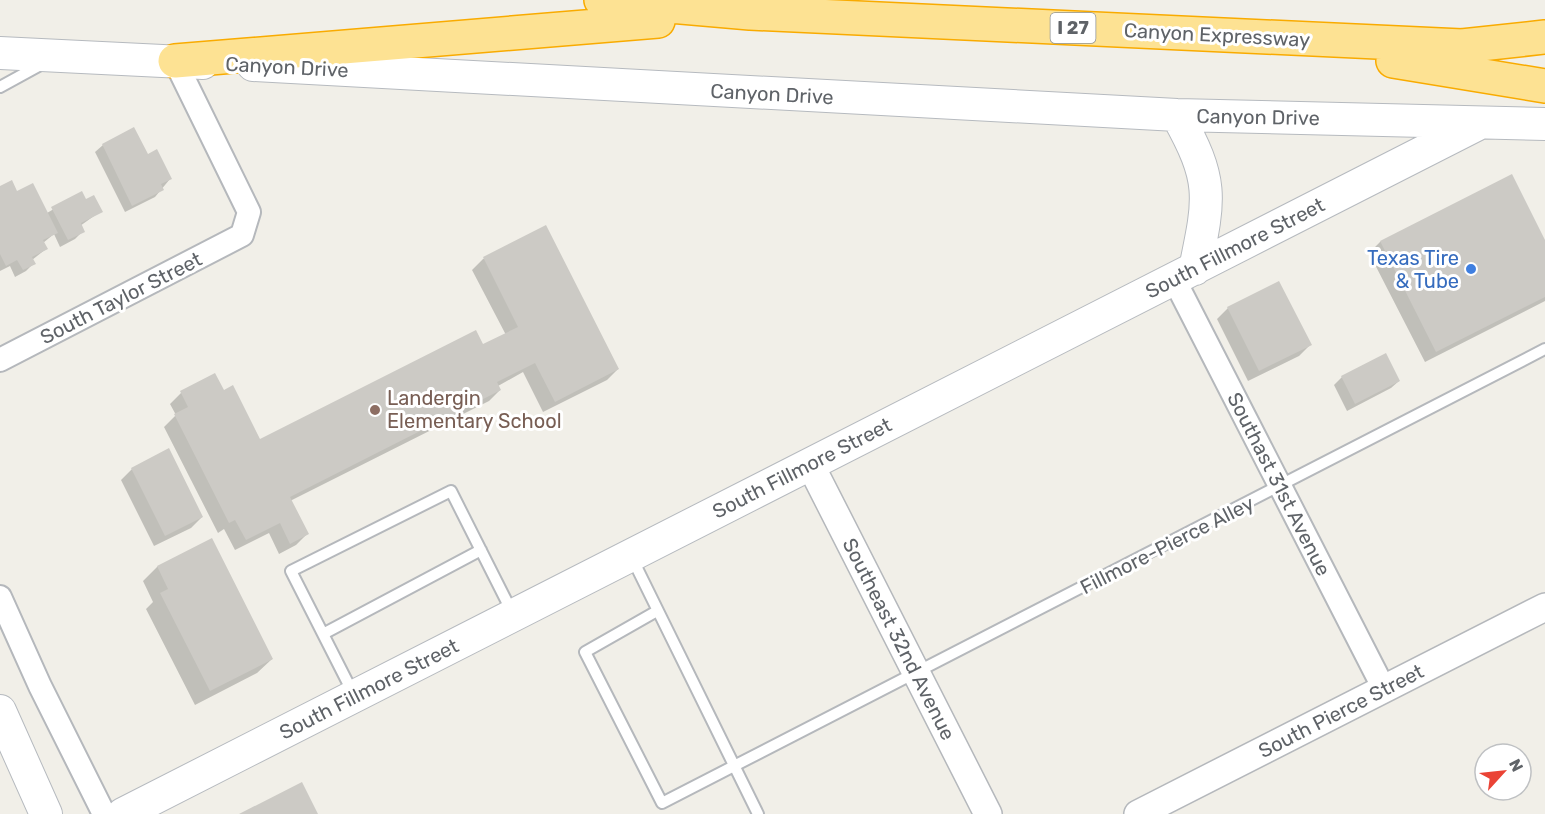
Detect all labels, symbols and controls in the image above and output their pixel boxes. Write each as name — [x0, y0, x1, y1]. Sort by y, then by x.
road number: I 27 — [1050, 13, 1096, 43]
street label: Canyon Expressway — [1123, 18, 1311, 52]
street label: Canyon Drive — [225, 52, 349, 82]
street label: Canyon Drive — [710, 79, 834, 109]
street label: Canyon Drive — [1196, 104, 1320, 130]
street label: South Fillmore Street — [1141, 192, 1329, 304]
place label: Texas Tire & Tube — [1367, 246, 1459, 293]
street label: South Taylor Street — [36, 247, 206, 349]
marker: Texas Tire & Tube — [1464, 262, 1478, 276]
place label: Landergin Elementary School — [387, 386, 562, 433]
street label: Southast 31st Avenue — [1222, 388, 1336, 580]
marker: Landergin Elementary School — [368, 403, 382, 417]
street label: South Fillmore Street — [708, 412, 896, 524]
street label: Fillmore-Pierce Alley — [1076, 491, 1258, 599]
street label: Southeast 32nd Avenue — [838, 534, 960, 744]
street label: South Fillmore Street — [275, 633, 463, 745]
street label: South Pierce Street — [1254, 659, 1428, 763]
north arrow — [1473, 742, 1533, 802]
text: N — [1505, 756, 1527, 775]

